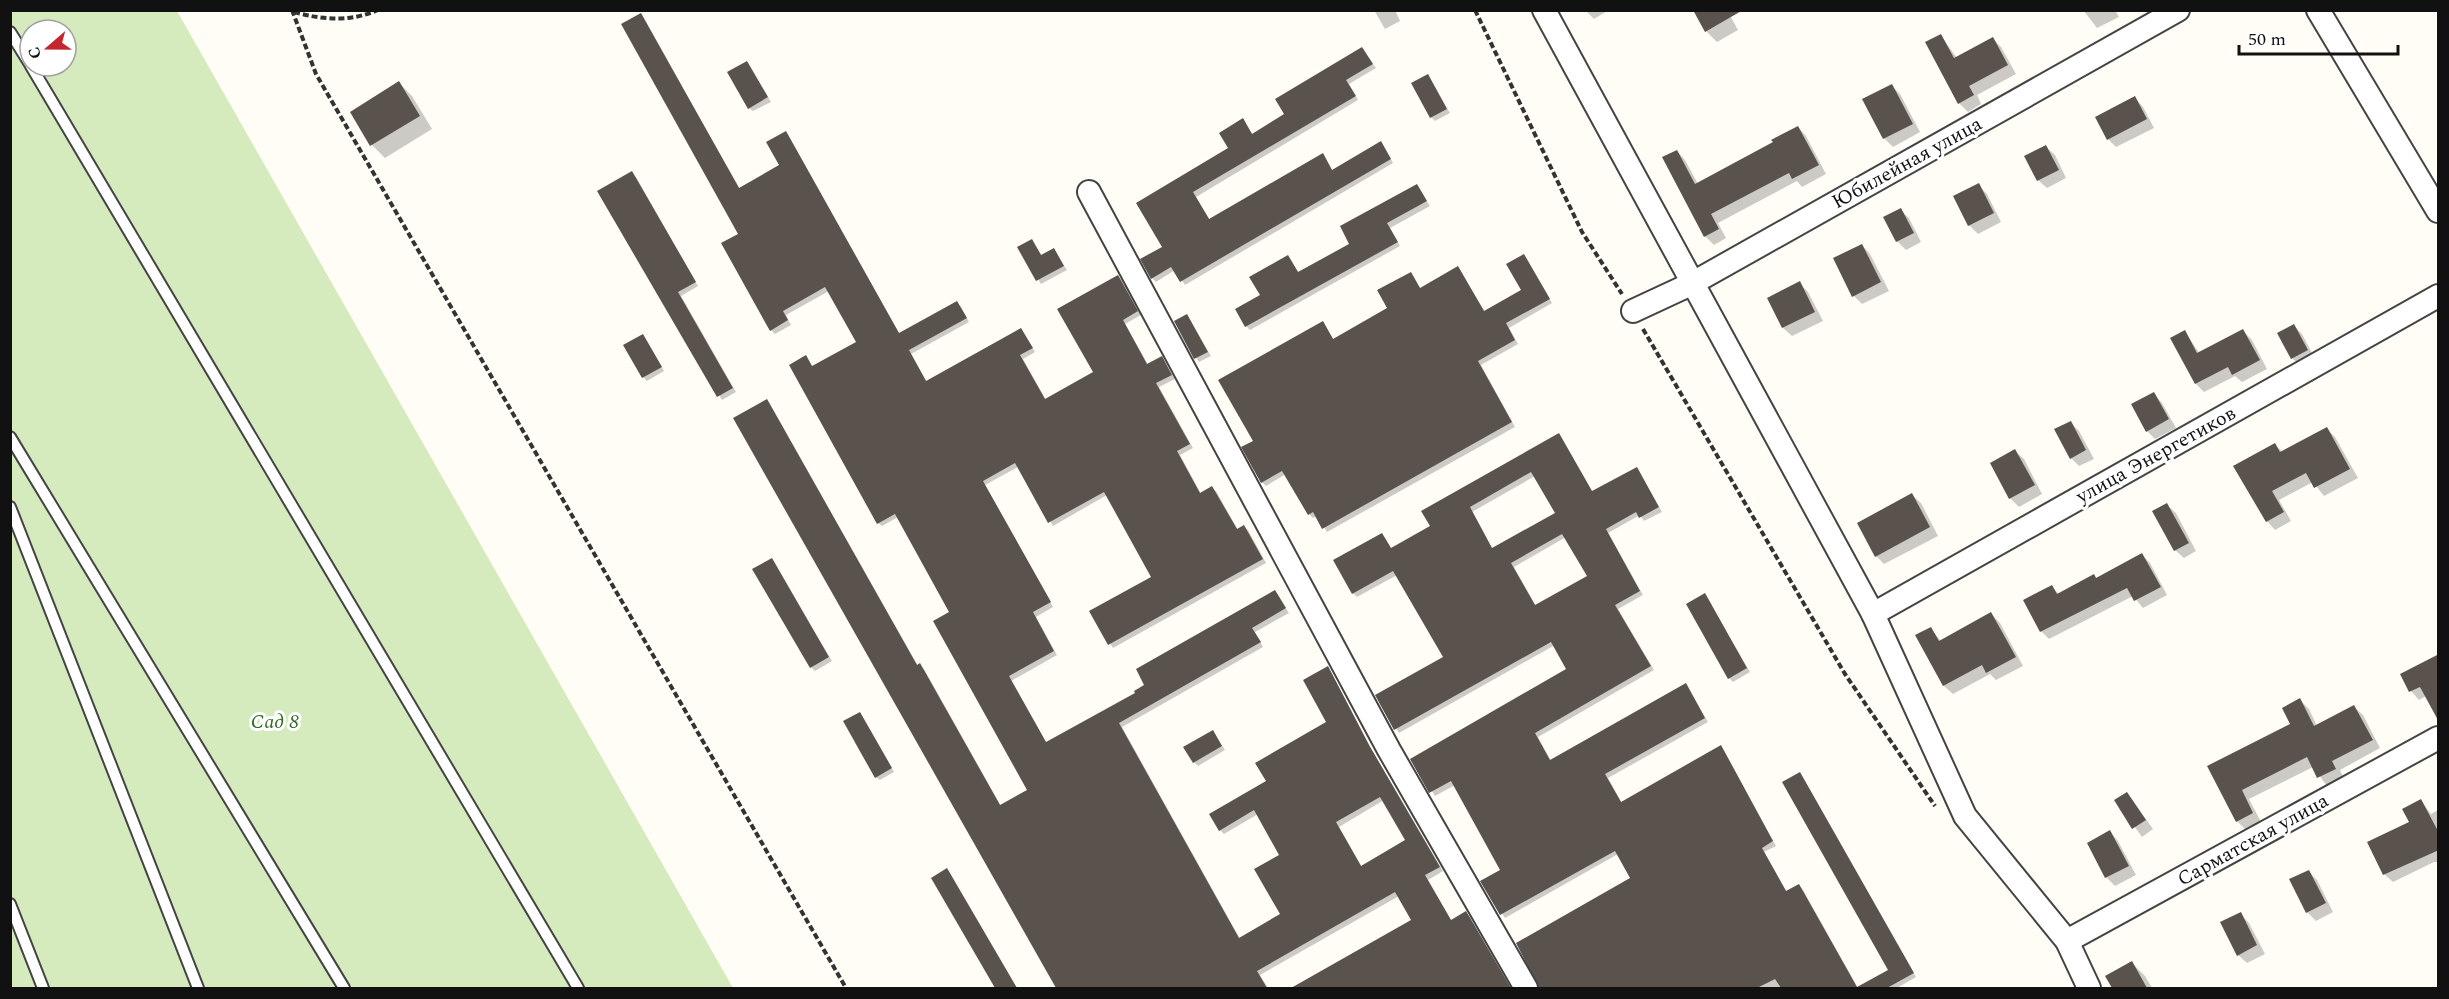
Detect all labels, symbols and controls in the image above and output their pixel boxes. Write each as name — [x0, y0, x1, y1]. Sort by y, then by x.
north arrow — [18, 18, 78, 78]
scale bar — [2239, 18, 2398, 56]
text: 50 m — [2248, 26, 2286, 53]
text: С — [22, 43, 48, 62]
street label: Юбилейная улица — [1826, 109, 1988, 217]
street label: улица Энергетиков — [2070, 399, 2241, 512]
park label: Сад 8 — [251, 707, 299, 737]
street label: Сарматская улица — [2172, 786, 2334, 894]

